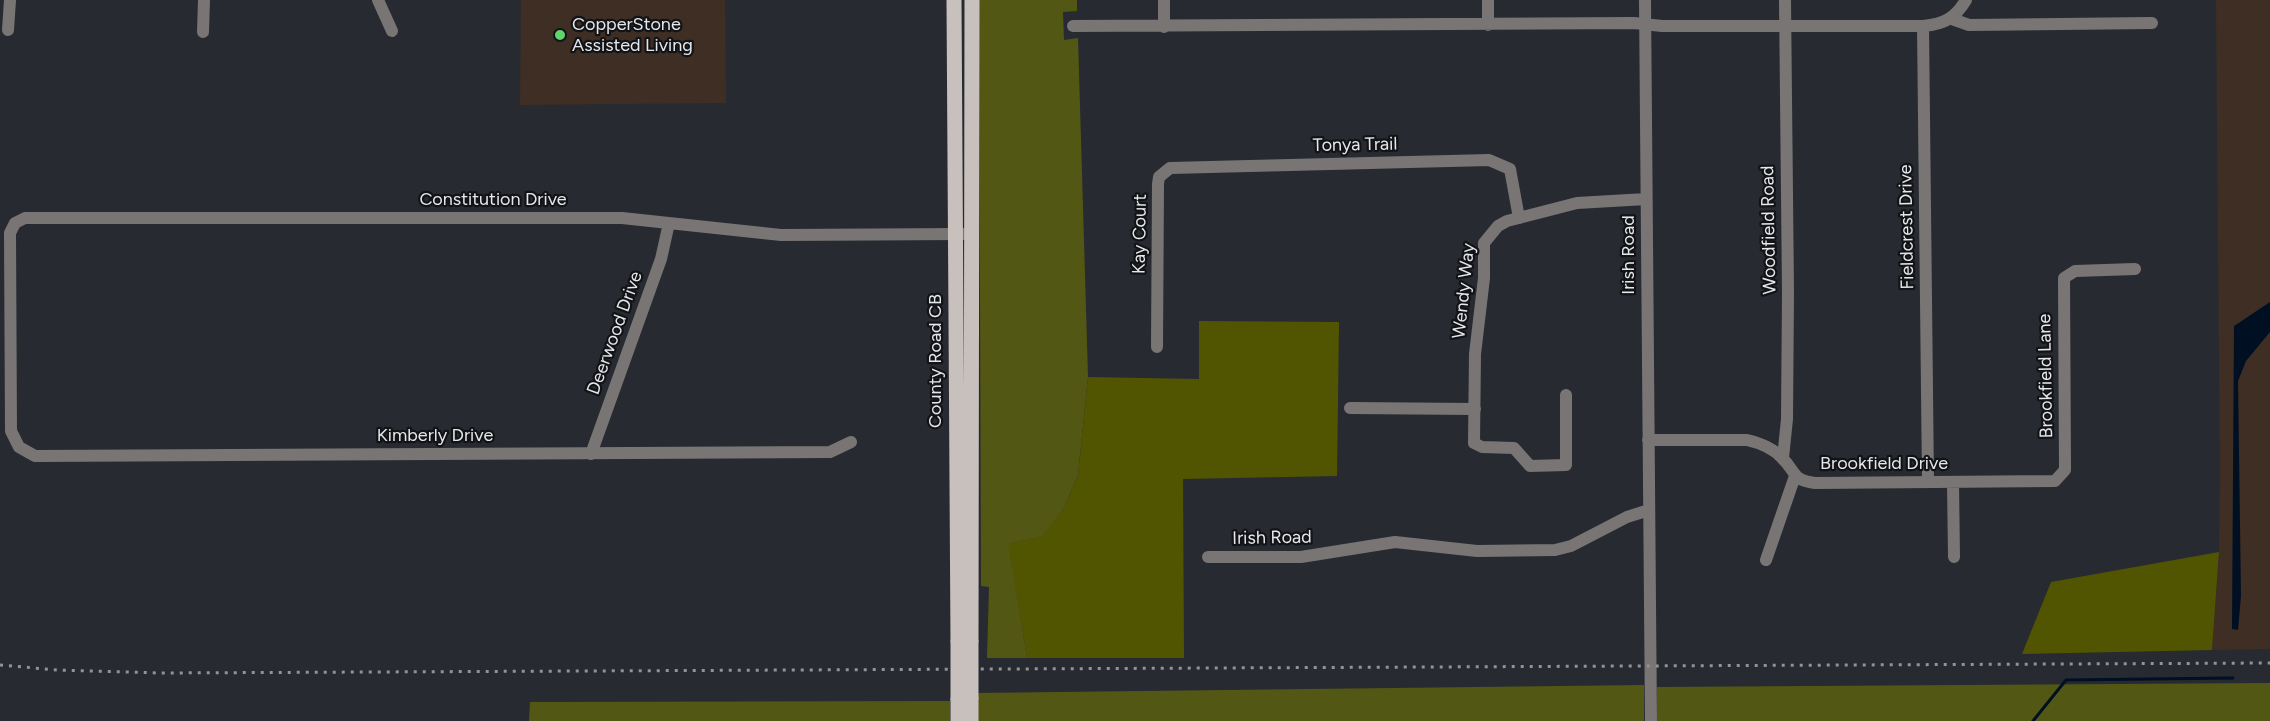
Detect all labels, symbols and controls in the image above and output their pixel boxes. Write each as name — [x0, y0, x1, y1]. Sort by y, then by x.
place label: CopperStone Assisted Living — [572, 14, 693, 57]
marker: CopperStone Assisted Living — [553, 28, 567, 42]
street label: Tonya Trail — [1313, 133, 1397, 157]
street label: Fieldcrest Drive — [1895, 164, 1919, 290]
street label: Woodfield Road — [1757, 165, 1781, 295]
street label: Constitution Drive — [419, 189, 567, 211]
street label: Kay Court — [1129, 194, 1151, 274]
street label: Irish Road — [1618, 215, 1640, 295]
street label: Wendy Way — [1448, 242, 1480, 340]
street label: Deerwood Drive — [583, 268, 647, 398]
street label: County Road CB — [925, 294, 947, 428]
street label: Brookfield Lane — [2034, 313, 2058, 439]
street label: Kimberly Drive — [377, 425, 493, 447]
street label: Brookfield Drive — [1820, 453, 1948, 475]
street label: Irish Road — [1232, 527, 1312, 549]

